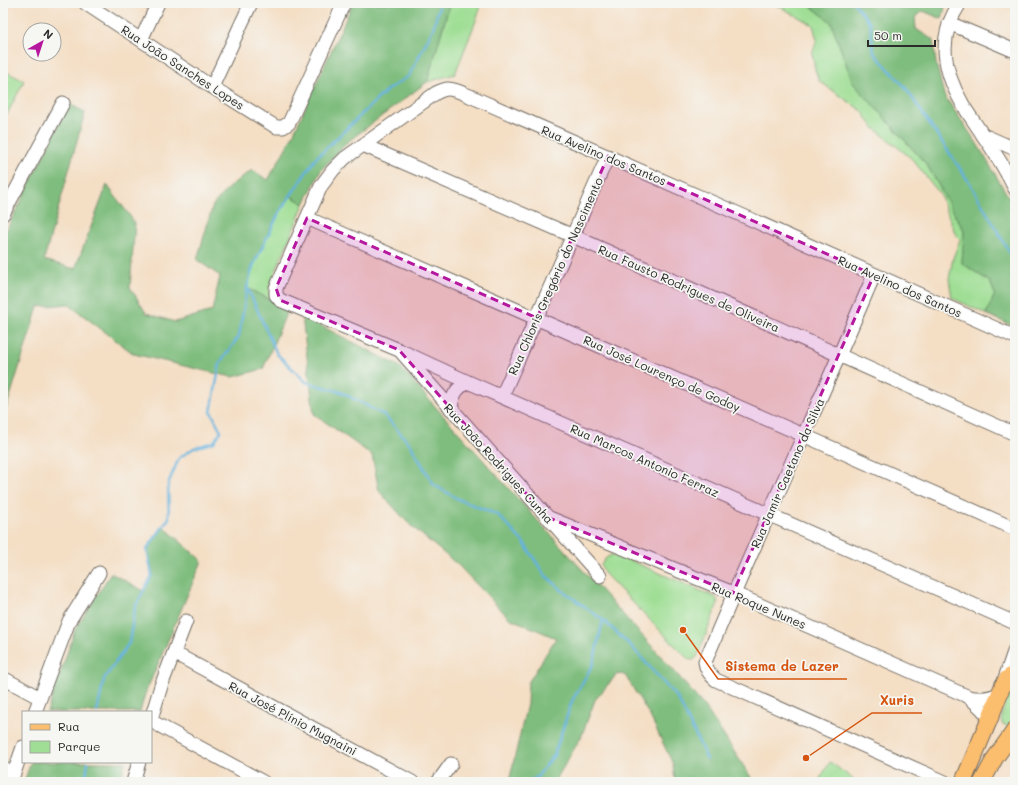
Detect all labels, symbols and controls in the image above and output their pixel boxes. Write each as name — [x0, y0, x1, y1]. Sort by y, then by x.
street label: Rua João Sanches Lopes — [118, 21, 248, 113]
north arrow — [22, 22, 62, 62]
scale bar — [868, 22, 935, 48]
text: N — [41, 25, 57, 42]
text: 50 m — [874, 27, 902, 43]
street label: Rua Avelino dos Santos — [539, 121, 669, 189]
street label: Rua Chloris Gregório do Nascimento — [504, 175, 606, 377]
street label: Rua Fausto Rodrigues de Oliveira — [596, 241, 782, 335]
street label: Rua Avelino dos Santos — [835, 251, 965, 321]
street label: Rua José Lourenço de Godoy — [581, 331, 743, 415]
street label: Rua Jamir Caetano da Silva — [747, 395, 827, 551]
street label: Rua João Rodrigues Cunha — [441, 400, 557, 526]
street label: Rua Marcos Antonio Ferraz — [568, 420, 722, 500]
street label: Rua Roque Nunes — [709, 578, 809, 632]
callout: Sistema de Lazer — [718, 654, 847, 679]
text: Sistema de Lazer — [725, 657, 839, 674]
street label: Rua José Plínio Mugnaini — [226, 677, 360, 759]
callout: Xuris — [872, 688, 922, 713]
text: Xuris — [880, 691, 914, 708]
legend — [22, 711, 152, 763]
text: Rua — [58, 718, 80, 734]
text: Parque — [58, 738, 101, 754]

